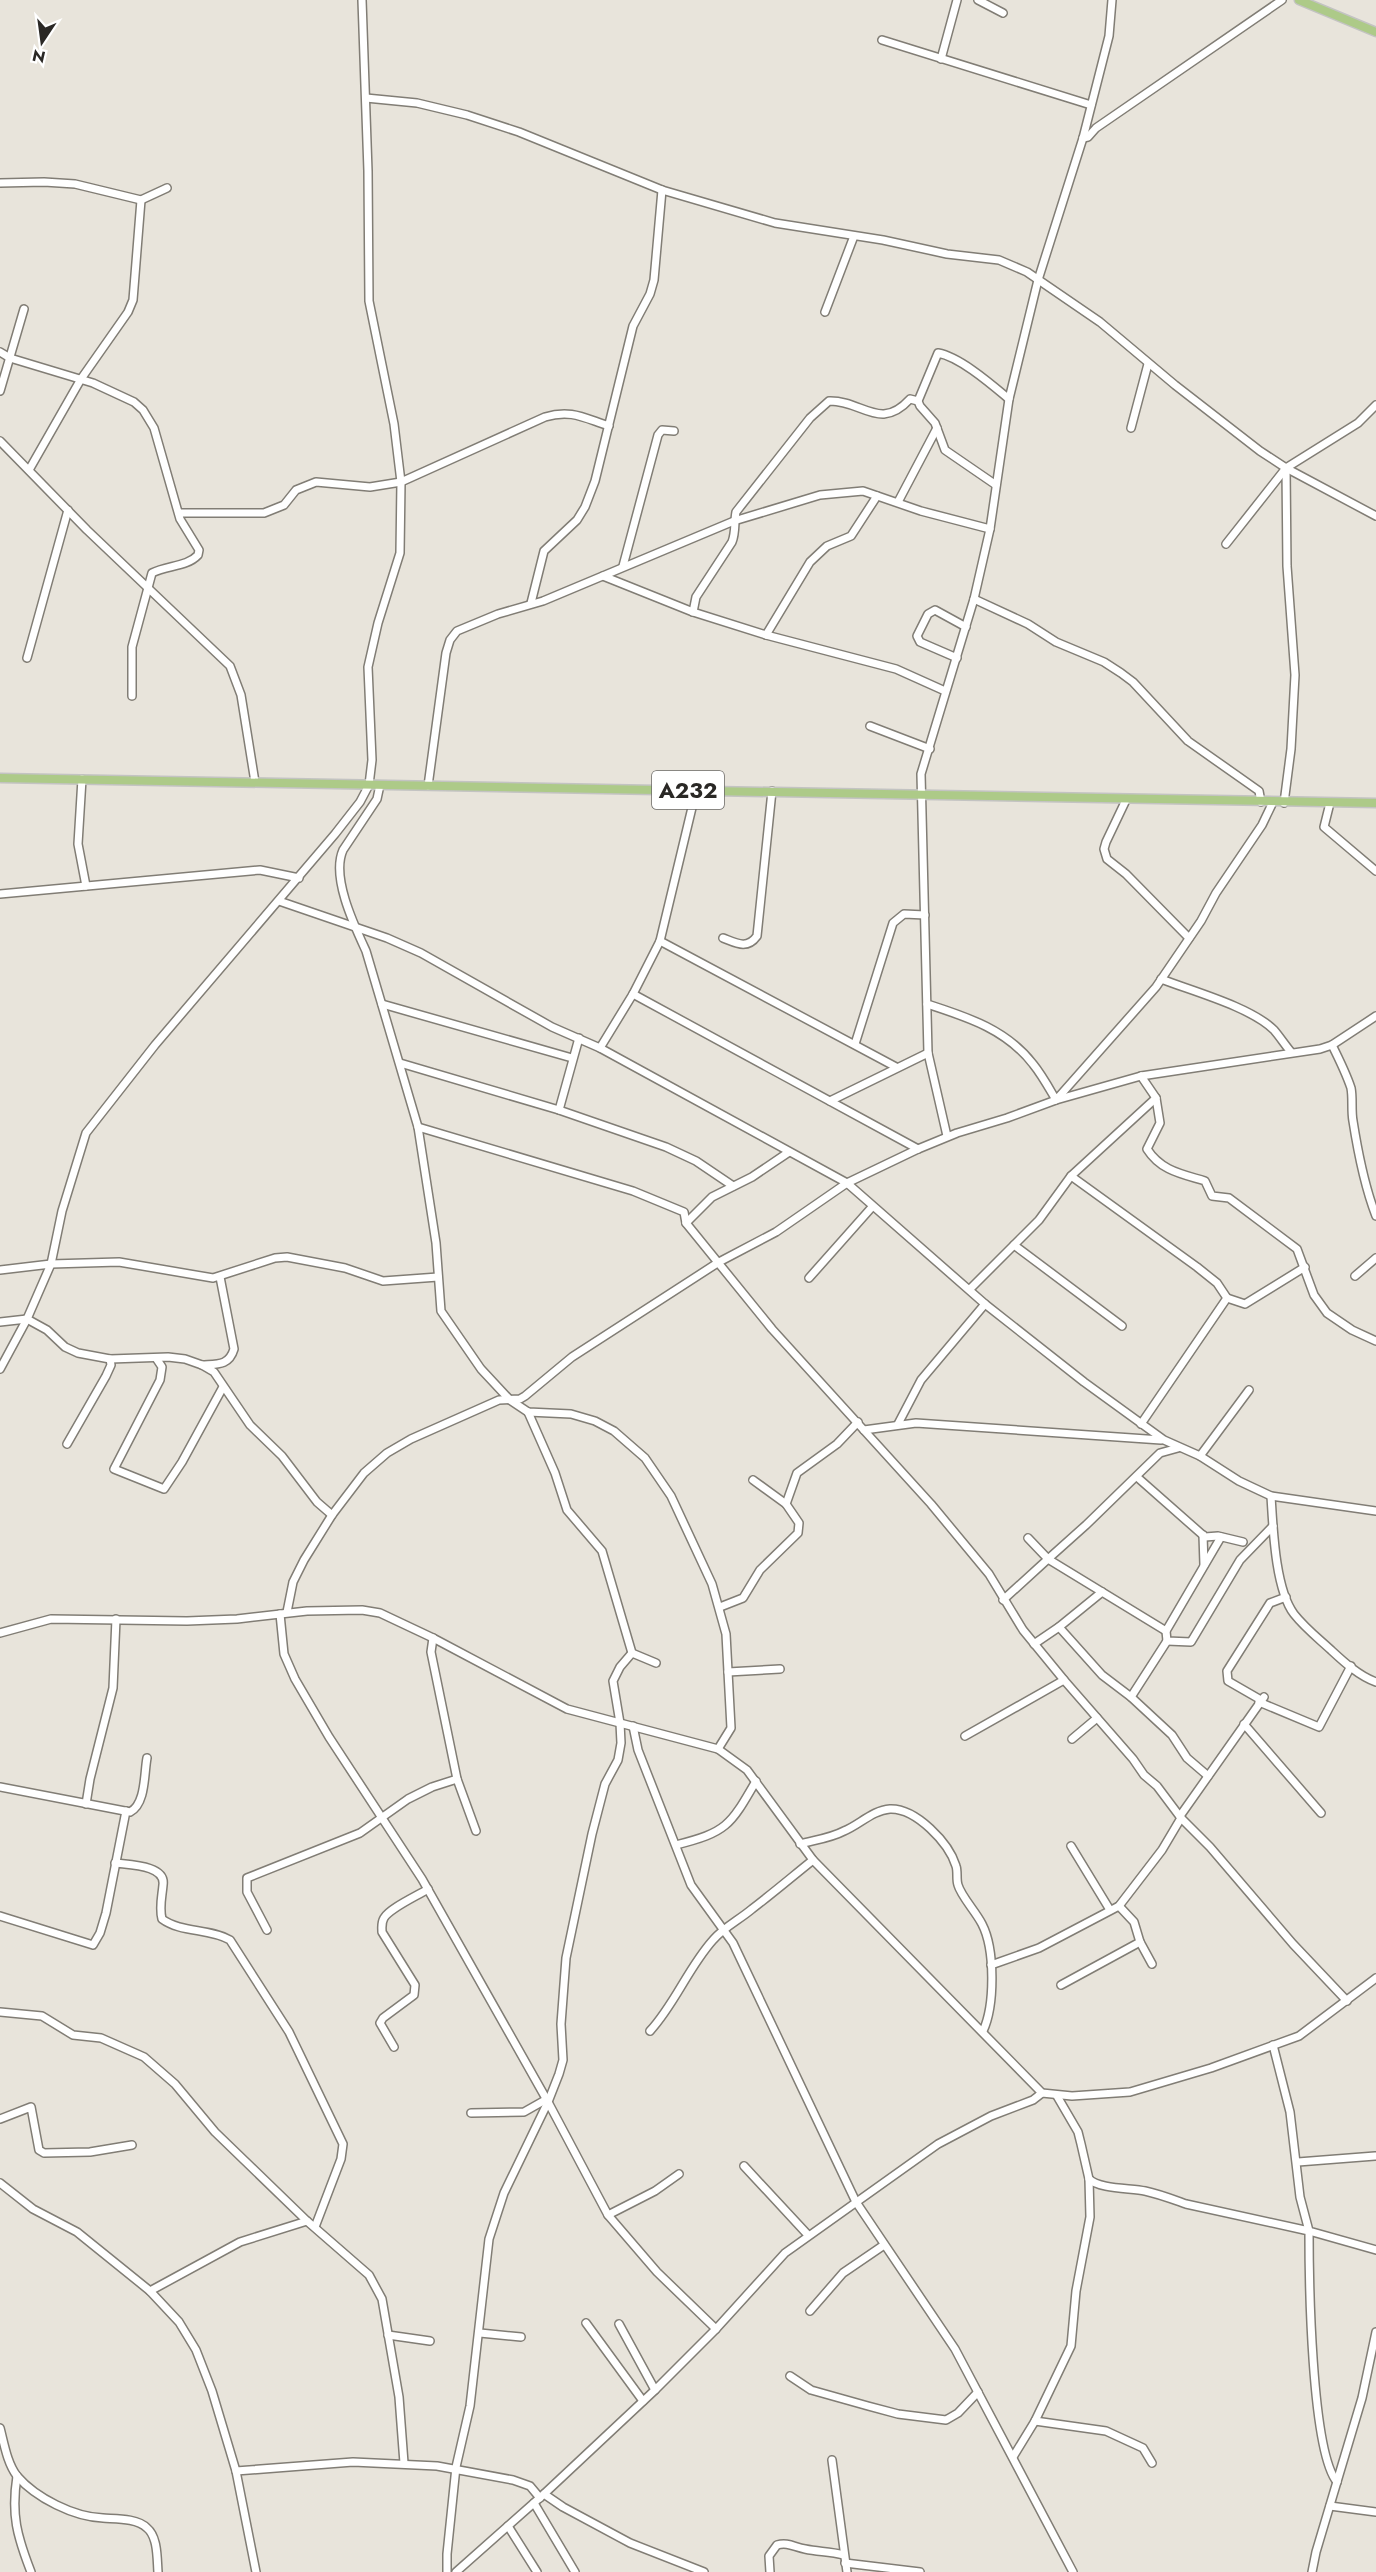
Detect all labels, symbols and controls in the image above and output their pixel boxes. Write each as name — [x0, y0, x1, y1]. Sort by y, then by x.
north arrow — [12, 12, 72, 72]
text: N — [30, 43, 48, 69]
road number: A232 — [652, 771, 724, 809]

